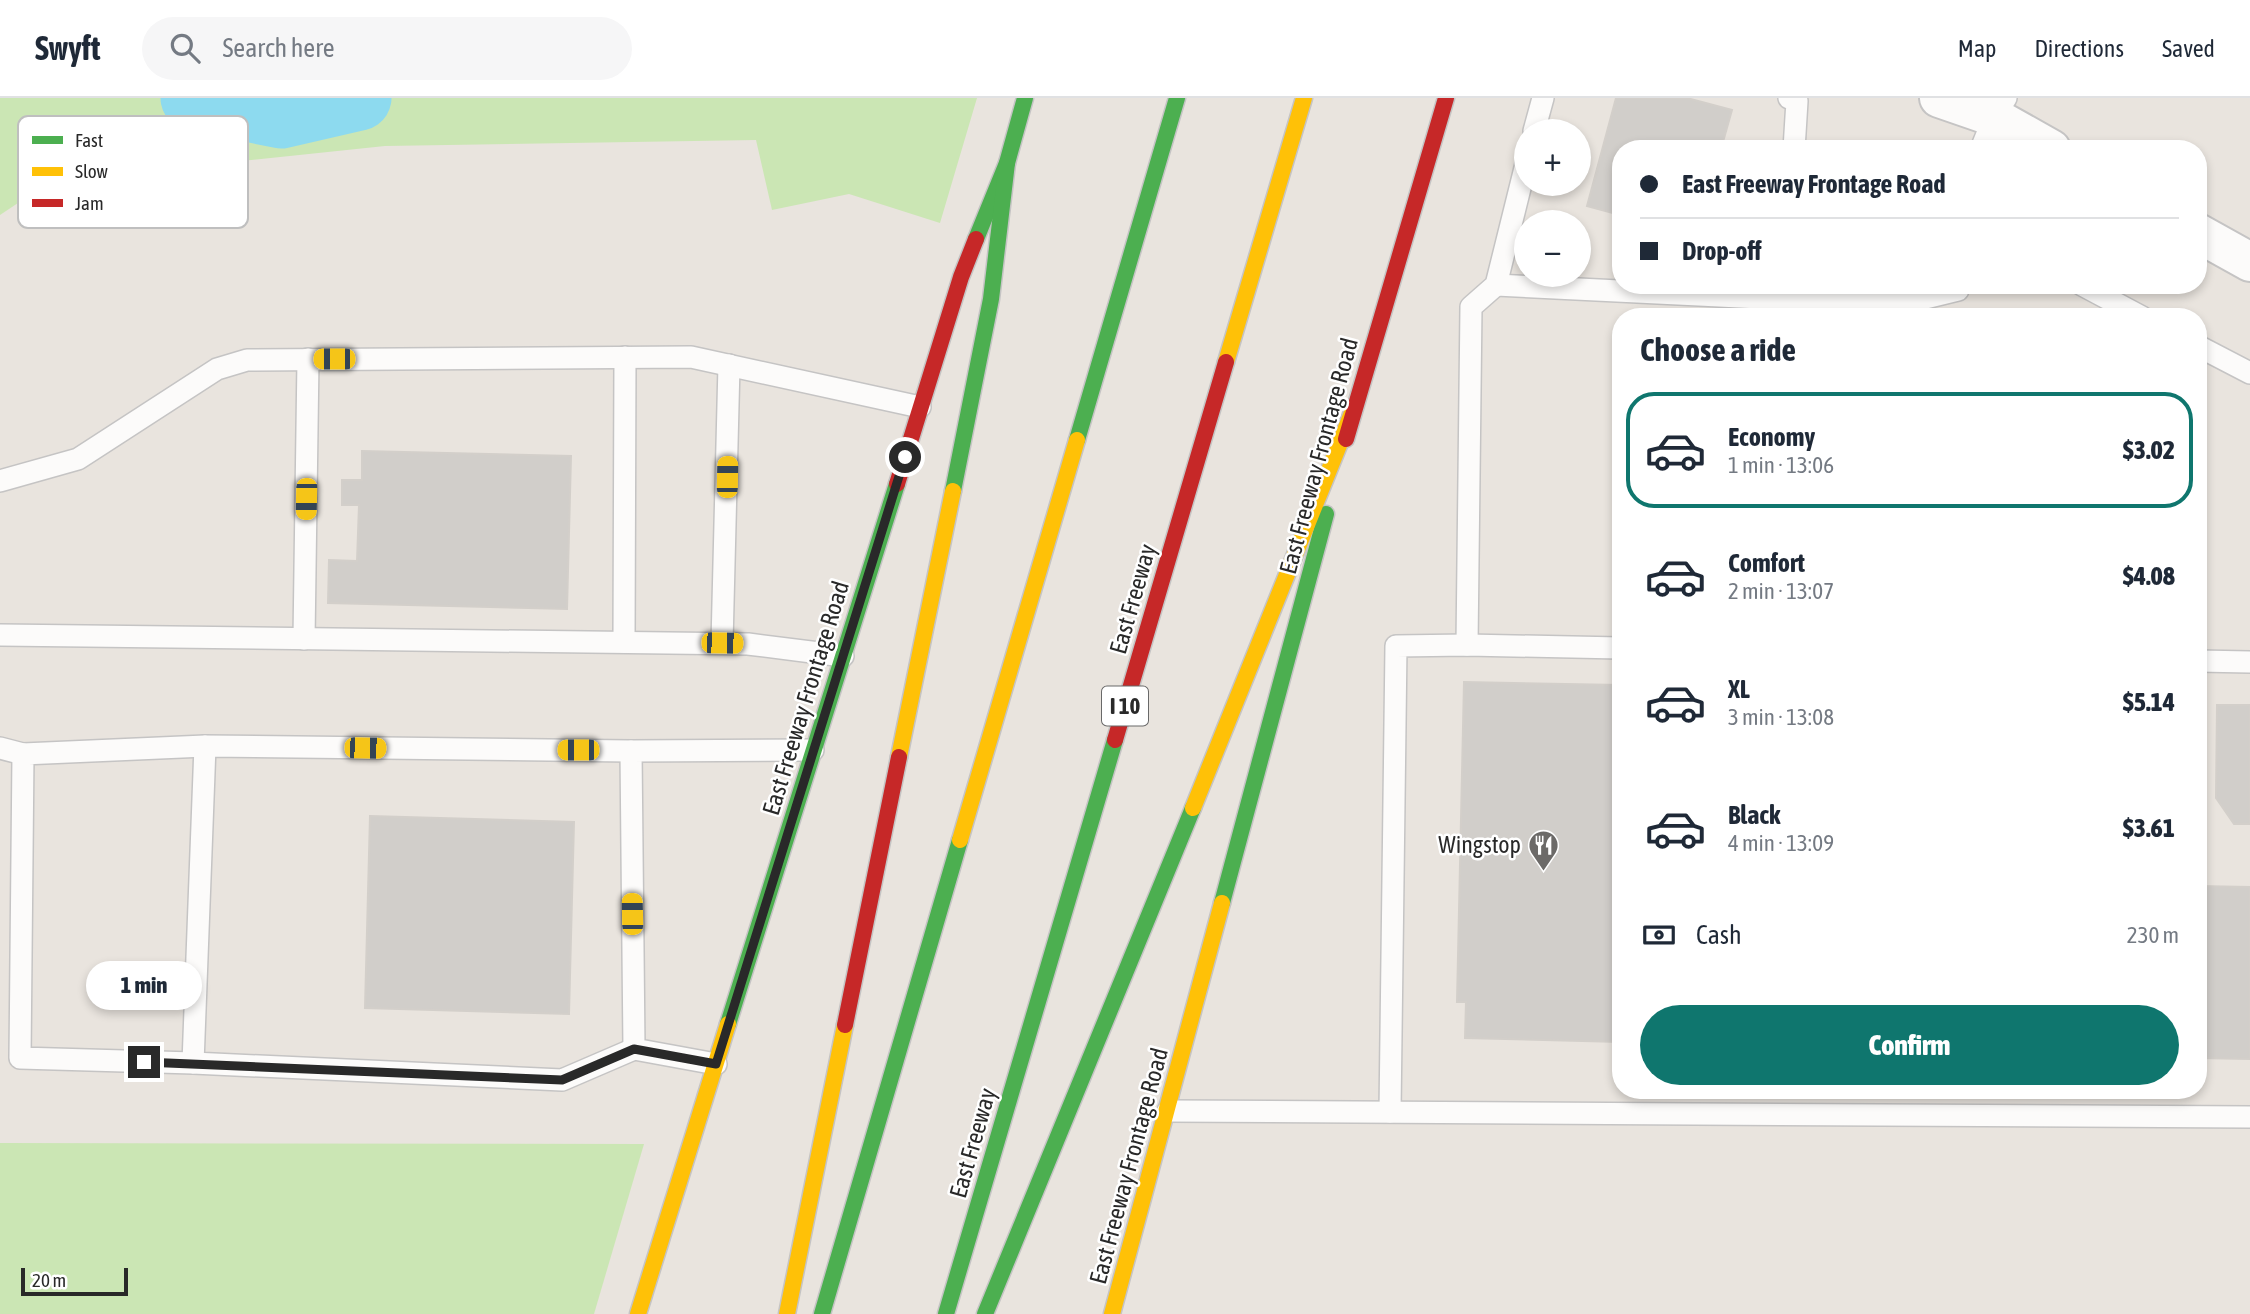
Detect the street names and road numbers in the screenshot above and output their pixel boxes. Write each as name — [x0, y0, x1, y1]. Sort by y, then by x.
street label: East Freeway Frontage Road — [1274, 335, 1363, 577]
street label: East Freeway — [1104, 541, 1161, 657]
street label: East Freeway Frontage Road — [757, 578, 854, 818]
road number: I 10 — [1102, 686, 1148, 726]
street label: East Freeway Frontage Road — [1084, 1045, 1173, 1287]
street label: East Freeway — [944, 1085, 1001, 1201]

